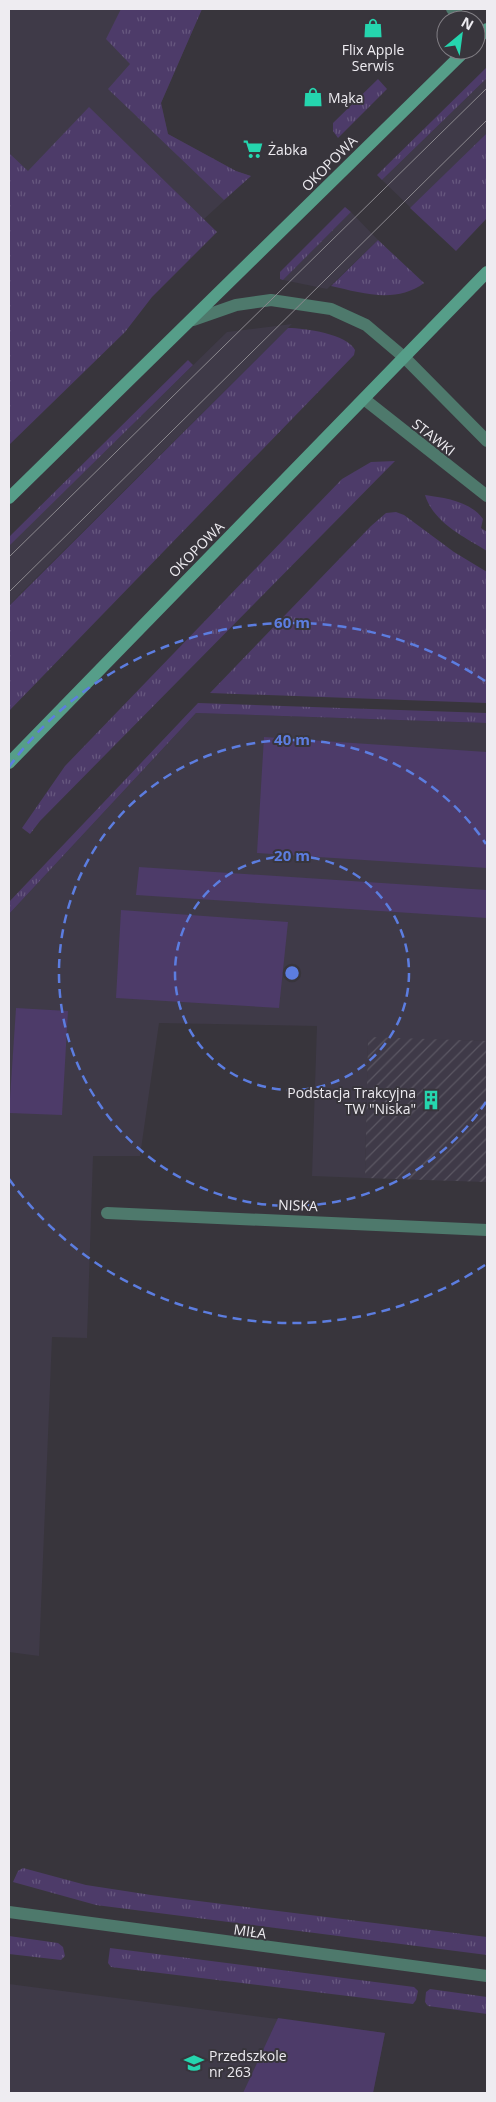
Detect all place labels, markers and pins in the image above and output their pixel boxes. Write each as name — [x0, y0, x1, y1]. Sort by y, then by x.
shop icon: Flix Apple Serwis — [362, 17, 384, 39]
place label: Flix Apple Serwis — [342, 40, 404, 75]
shop icon: Mąka — [302, 86, 324, 108]
place label: Mąka — [328, 88, 364, 107]
supermarket icon: Żabka — [242, 138, 264, 160]
place label: Żabka — [268, 140, 308, 159]
centre of rings — [283, 964, 301, 982]
place label: Podstacja Trakcyjna TW "Niska" — [287, 1083, 416, 1118]
building icon: Podstacja Trakcyjna TW "Niska" — [420, 1089, 442, 1111]
place label: Przedszkole nr 263 — [209, 2046, 287, 2081]
school or university icon: Przedszkole nr 263 — [183, 2052, 205, 2074]

